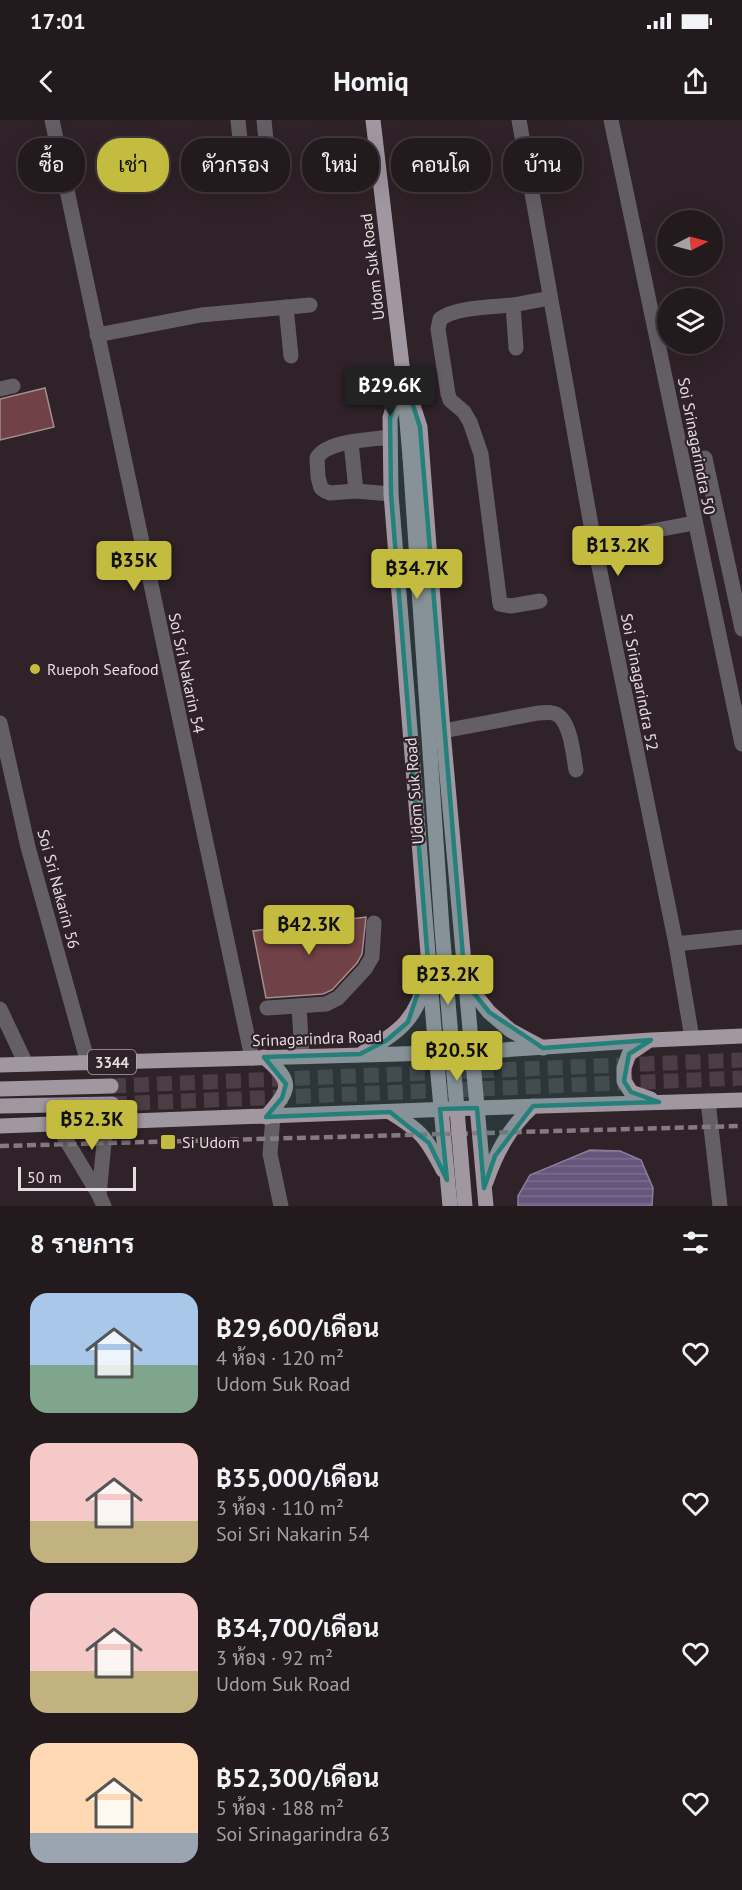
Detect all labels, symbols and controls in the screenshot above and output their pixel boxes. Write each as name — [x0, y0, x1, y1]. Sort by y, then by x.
text: 17:01 — [30, 7, 86, 35]
text: Homiq — [333, 64, 409, 98]
icon: back — [30, 65, 63, 98]
icon: share — [679, 65, 712, 98]
chip: ซื้อ — [18, 138, 85, 192]
chip: เช่า — [97, 138, 169, 192]
chip: ตัวกรอง — [181, 138, 290, 192]
chip: ใหม่ — [302, 138, 379, 192]
chip: คอนโด — [391, 138, 491, 192]
chip: บ้าน — [503, 138, 582, 192]
north arrow — [657, 210, 723, 276]
map controls — [657, 210, 723, 354]
street label: Udom Suk Road — [356, 213, 388, 321]
button: layers — [657, 288, 723, 354]
pin: ฿29.6K — [341, 366, 439, 417]
text: ฿29.6K — [358, 372, 422, 398]
street label: Soi Srinagarindra 50 — [674, 376, 720, 517]
pin: ฿13.2K — [569, 526, 667, 577]
text: ฿13.2K — [586, 532, 650, 558]
pin: ฿35K — [98, 541, 170, 592]
text: ฿35K — [110, 547, 158, 573]
pin: ฿34.7K — [368, 549, 466, 600]
text: ฿34.7K — [385, 555, 449, 581]
street label: Soi Sri Nakarin 54 — [164, 611, 210, 735]
street label: Soi Srinagarindra 52 — [617, 612, 663, 752]
place label: Ruepoh Seafood — [47, 659, 159, 679]
marker: Ruepoh Seafood — [28, 662, 42, 676]
street label: Udom Suk Road — [400, 737, 428, 845]
street label: Soi Sri Nakarin 56 — [33, 827, 85, 951]
pin: ฿42.3K — [260, 905, 358, 956]
text: ฿42.3K — [277, 911, 341, 937]
pin: ฿23.2K — [399, 955, 497, 1006]
text: ฿23.2K — [416, 961, 480, 987]
street label: Srinagarindra Road — [252, 1026, 382, 1050]
pin: ฿20.5K — [408, 1031, 506, 1082]
text: ฿20.5K — [425, 1037, 489, 1063]
road number: 3344 — [88, 1050, 136, 1074]
pin: ฿52.3K — [43, 1100, 141, 1151]
text: ฿52.3K — [60, 1106, 124, 1132]
place label: Si Udom — [182, 1132, 240, 1152]
marker: Si Udom — [159, 1133, 177, 1151]
scale bar — [18, 1164, 136, 1192]
text: 50 m — [27, 1167, 62, 1187]
icon: filters — [679, 1226, 712, 1259]
text: 8 รายการ — [30, 1227, 135, 1260]
text: ฿29,600/เดือน — [216, 1311, 380, 1344]
icon: home — [78, 1317, 150, 1389]
icon: heart — [679, 1337, 712, 1370]
text: 4 ห้อง · 120 m² — [216, 1345, 344, 1371]
text: Udom Suk Road — [216, 1371, 350, 1397]
text: ฿35,000/เดือน — [216, 1461, 380, 1494]
icon: home — [78, 1467, 150, 1539]
icon: heart — [679, 1487, 712, 1520]
text: 3 ห้อง · 110 m² — [216, 1495, 344, 1521]
text: Soi Sri Nakarin 54 — [216, 1521, 369, 1547]
text: ฿34,700/เดือน — [216, 1611, 380, 1644]
icon: home — [78, 1617, 150, 1689]
icon: heart — [679, 1637, 712, 1670]
text: 3 ห้อง · 92 m² — [216, 1645, 333, 1671]
text: Udom Suk Road — [216, 1671, 350, 1697]
text: ฿52,300/เดือน — [216, 1761, 380, 1794]
icon: home — [78, 1767, 150, 1839]
icon: heart — [679, 1787, 712, 1820]
text: 5 ห้อง · 188 m² — [216, 1795, 344, 1821]
text: Soi Srinagarindra 63 — [216, 1821, 390, 1847]

